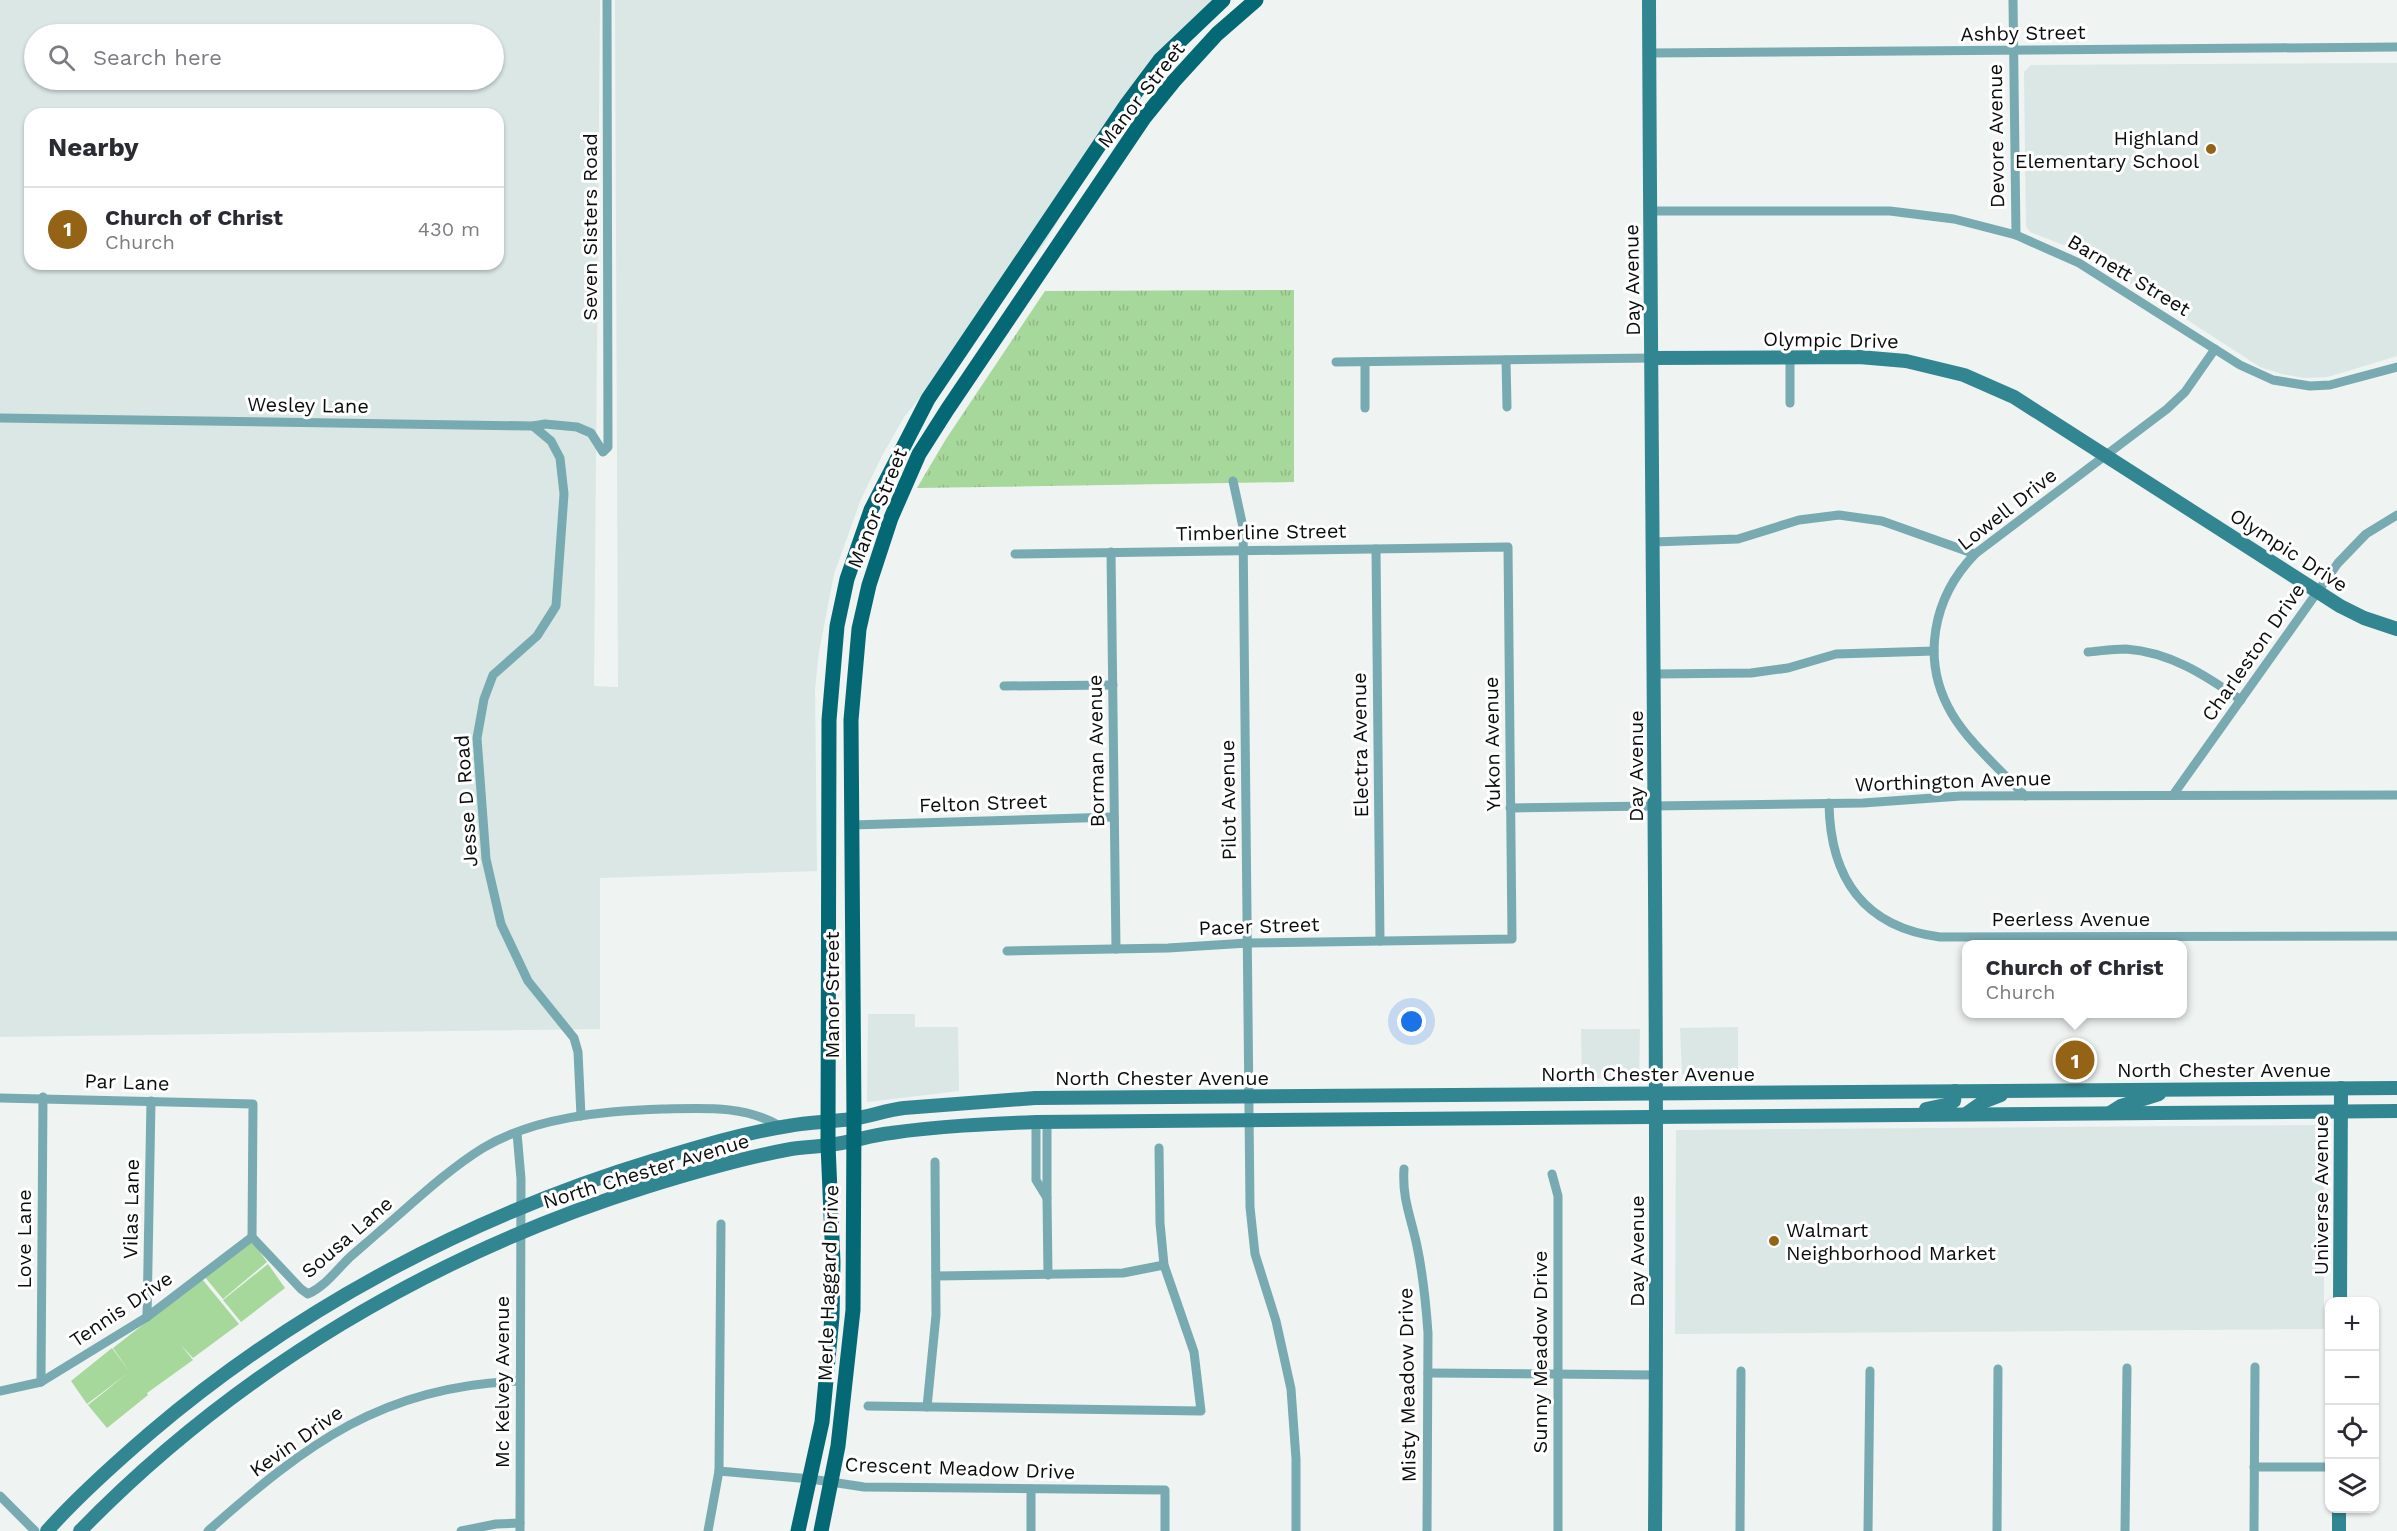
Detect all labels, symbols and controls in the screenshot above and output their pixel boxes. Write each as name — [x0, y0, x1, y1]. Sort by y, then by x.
street label: Ashby Street — [1960, 20, 2086, 46]
search box — [24, 24, 504, 90]
street label: Manor Street — [1092, 37, 1190, 153]
icon: search — [45, 41, 78, 74]
text: Search here — [93, 45, 222, 70]
street label: Devore Avenue — [1983, 64, 2009, 208]
place label: Highland Elementary School — [2015, 126, 2199, 173]
text: Nearby — [48, 132, 139, 162]
street label: Seven Sisters Road — [578, 133, 602, 321]
marker: Highland Elementary School — [2204, 142, 2218, 156]
text: Church of Christ — [105, 205, 283, 230]
text: 1 — [63, 217, 72, 241]
text: 430 m — [418, 217, 480, 241]
street label: Day Avenue — [1619, 224, 1645, 336]
street label: Barnett Street — [2063, 229, 2195, 321]
text: Church — [105, 230, 175, 254]
street label: Olympic Drive — [1763, 327, 1899, 353]
street label: Wesley Lane — [247, 392, 369, 418]
street label: Manor Street — [842, 444, 912, 572]
street label: Lowell Drive — [1953, 463, 2061, 555]
street label: Olympic Drive — [2226, 503, 2352, 597]
street label: Timberline Street — [1175, 519, 1347, 545]
street label: Charleston Drive — [2196, 578, 2310, 726]
street label: Electra Avenue — [1347, 672, 1373, 818]
street label: Borman Avenue — [1083, 674, 1109, 828]
street label: Yukon Avenue — [1479, 676, 1505, 812]
street label: Day Avenue — [1624, 710, 1648, 822]
street label: Jesse D Road — [449, 734, 483, 868]
street label: Pilot Avenue — [1215, 739, 1241, 861]
street label: Worthington Avenue — [1854, 766, 2052, 796]
street label: Felton Street — [919, 789, 1048, 817]
street label: Peerless Avenue — [1992, 907, 2150, 931]
street label: Pacer Street — [1198, 912, 1320, 940]
street label: Manor Street — [820, 931, 844, 1059]
popup — [1962, 940, 2187, 1018]
text: Church of Christ — [1986, 955, 2163, 980]
text: Church — [1986, 980, 2055, 1004]
your location — [1397, 1007, 1426, 1036]
pin: 1 — [2056, 1038, 2094, 1082]
street label: North Chester Avenue — [2117, 1058, 2331, 1082]
street label: North Chester Avenue — [1541, 1062, 1755, 1086]
street label: North Chester Avenue — [1055, 1066, 1269, 1090]
street label: Par Lane — [84, 1069, 170, 1095]
street label: Universe Avenue — [2309, 1115, 2333, 1275]
street label: North Chester Avenue — [540, 1128, 752, 1214]
street label: Vilas Lane — [118, 1159, 144, 1259]
street label: Merle Haggard Drive — [813, 1184, 843, 1382]
street label: Love Lane — [12, 1189, 36, 1289]
street label: Sousa Lane — [297, 1191, 397, 1283]
street label: Day Avenue — [1625, 1195, 1649, 1307]
place label: Walmart Neighborhood Market — [1786, 1218, 1996, 1265]
marker: Walmart Neighborhood Market — [1767, 1234, 1781, 1248]
street label: Sunny Meadow Drive — [1528, 1250, 1552, 1454]
street label: Tennis Drive — [65, 1266, 177, 1352]
street label: Misty Meadow Drive — [1393, 1287, 1421, 1483]
street label: Mc Kelvey Avenue — [490, 1296, 514, 1468]
map controls — [2325, 1297, 2379, 1513]
button: + — [2325, 1297, 2379, 1351]
button: − — [2325, 1351, 2379, 1405]
street label: Kevin Drive — [245, 1400, 347, 1482]
button: locate — [2325, 1405, 2379, 1459]
street label: Crescent Meadow Drive — [844, 1452, 1076, 1484]
button: layers — [2325, 1459, 2379, 1513]

